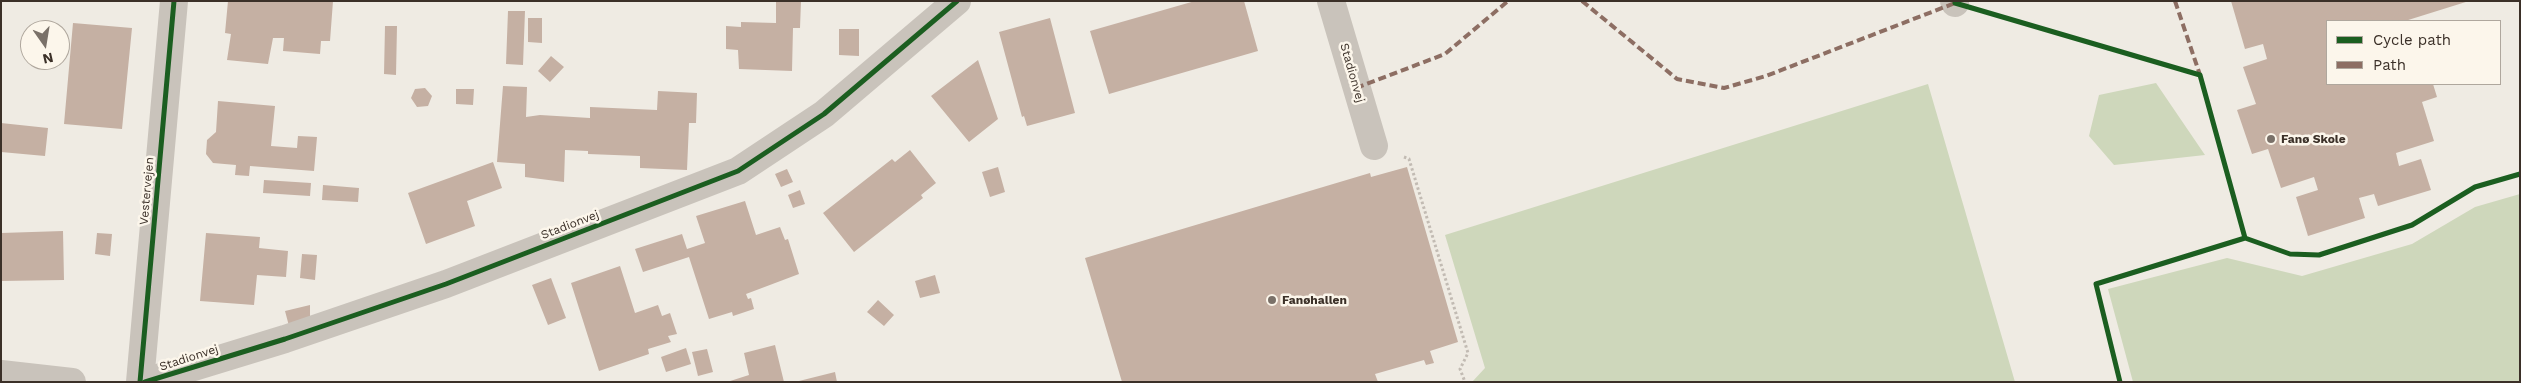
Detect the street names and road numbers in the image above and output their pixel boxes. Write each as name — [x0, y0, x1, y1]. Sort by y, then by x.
street label: Stadionvej — [1337, 42, 1367, 104]
street label: Vestervejen — [137, 156, 157, 226]
street label: Stadionvej — [539, 207, 601, 243]
street label: Stadionvej — [158, 342, 220, 374]

